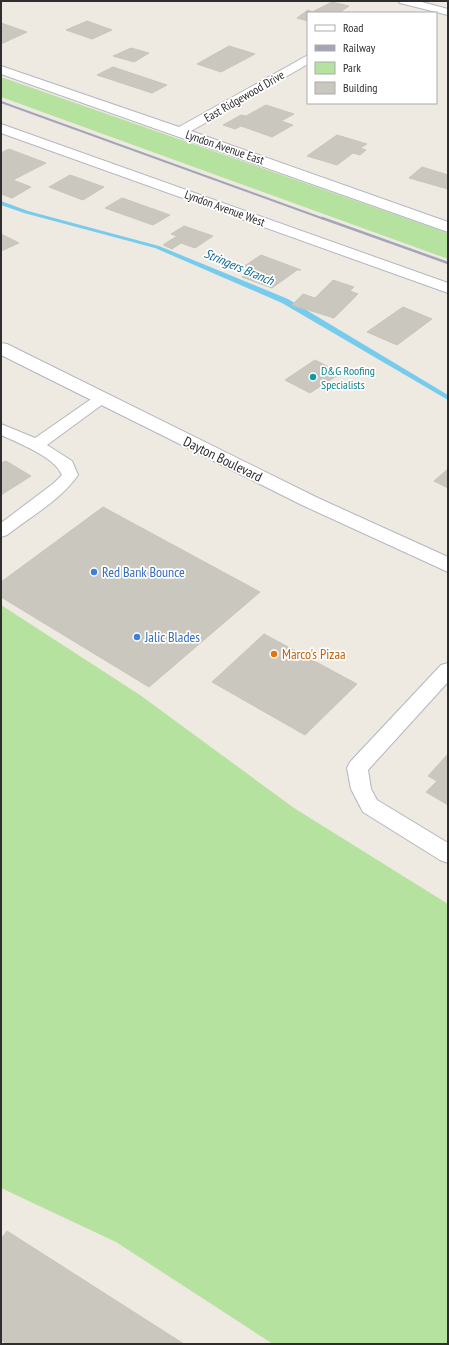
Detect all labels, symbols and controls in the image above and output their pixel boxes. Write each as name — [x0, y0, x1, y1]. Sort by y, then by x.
legend — [307, 12, 437, 104]
text: Road — [343, 20, 363, 35]
text: Railway — [343, 40, 376, 55]
text: Park — [343, 60, 361, 75]
street label: East Ridgewood Drive — [201, 67, 287, 125]
text: Building — [343, 80, 378, 95]
street label: Lyndon Avenue East — [184, 127, 267, 168]
street label: Lyndon Avenue West — [183, 187, 268, 230]
water label: Stringers Branch — [202, 245, 277, 290]
place label: D&G Roofing Specialists — [321, 363, 375, 392]
marker: D&G Roofing Specialists — [308, 372, 318, 382]
street label: Dayton Boulevard — [181, 432, 265, 486]
place label: Red Bank Bounce — [102, 563, 185, 581]
marker: Red Bank Bounce — [89, 567, 99, 577]
place label: Jalic Blades — [144, 628, 200, 646]
marker: Jalic Blades — [132, 632, 142, 642]
place label: Marco's Pizaa — [282, 645, 346, 663]
marker: Marco's Pizaa — [269, 649, 279, 659]

